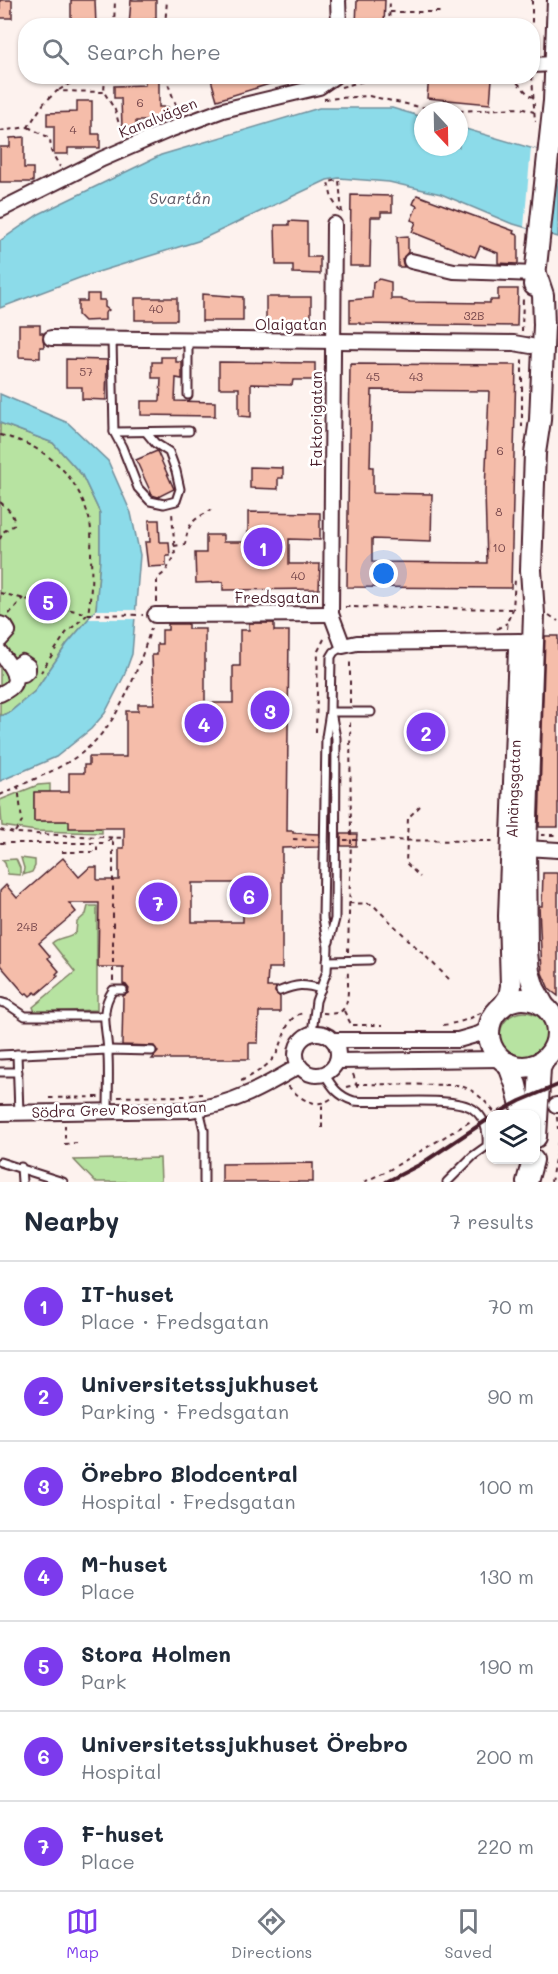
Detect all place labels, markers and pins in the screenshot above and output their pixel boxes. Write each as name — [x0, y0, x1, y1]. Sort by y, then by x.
pin: 1 — [244, 524, 282, 570]
pin: 5 — [28, 578, 68, 624]
pin: 3 — [250, 688, 290, 732]
pin: 4 — [184, 700, 224, 746]
pin: 2 — [406, 710, 446, 754]
pin: 6 — [230, 872, 268, 918]
pin: 7 — [138, 880, 178, 924]

